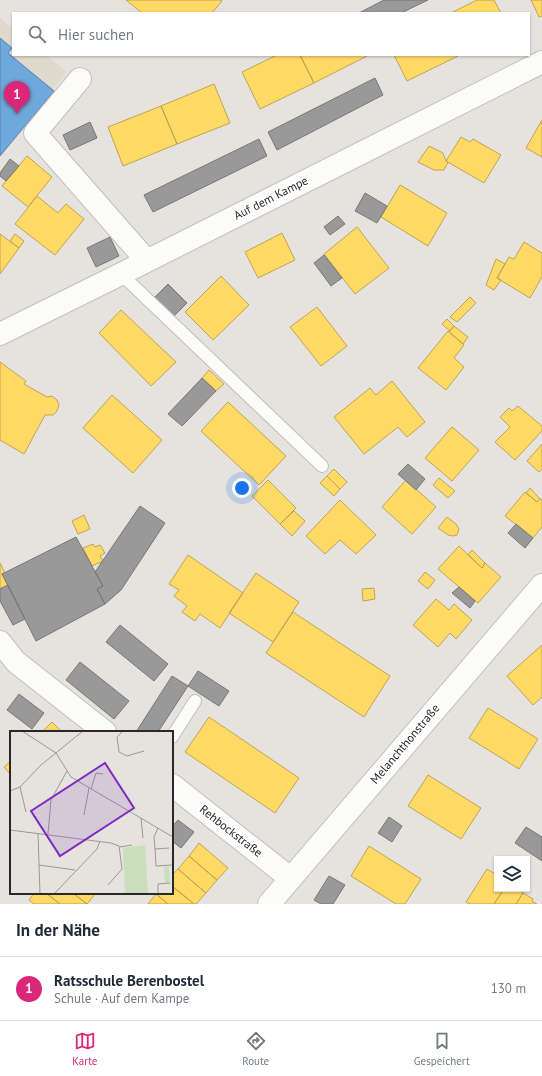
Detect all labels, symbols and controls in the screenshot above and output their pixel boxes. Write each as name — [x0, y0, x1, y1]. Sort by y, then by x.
search box — [12, 12, 530, 56]
icon: search — [26, 23, 48, 45]
text: Hier suchen — [58, 25, 134, 44]
pin: 1 — [4, 81, 30, 114]
street label: Auf dem Kampe — [231, 172, 310, 223]
your location — [232, 478, 252, 498]
street label: Melanchthonstraße — [367, 701, 442, 787]
inset map — [10, 731, 173, 894]
street label: Rehbockstraße — [197, 801, 266, 860]
map controls — [494, 856, 530, 892]
button: layers — [494, 856, 530, 892]
text: In der Nähe — [16, 919, 100, 941]
text: Ratsschule Berenbostel — [54, 971, 204, 990]
text: 1 — [25, 980, 33, 997]
text: 130 m — [491, 980, 526, 997]
text: Schule · Auf dem Kampe — [54, 990, 189, 1007]
tab: Karte — [72, 1030, 97, 1068]
tab: Route — [242, 1030, 269, 1068]
tab: Gespeichert — [414, 1030, 470, 1068]

